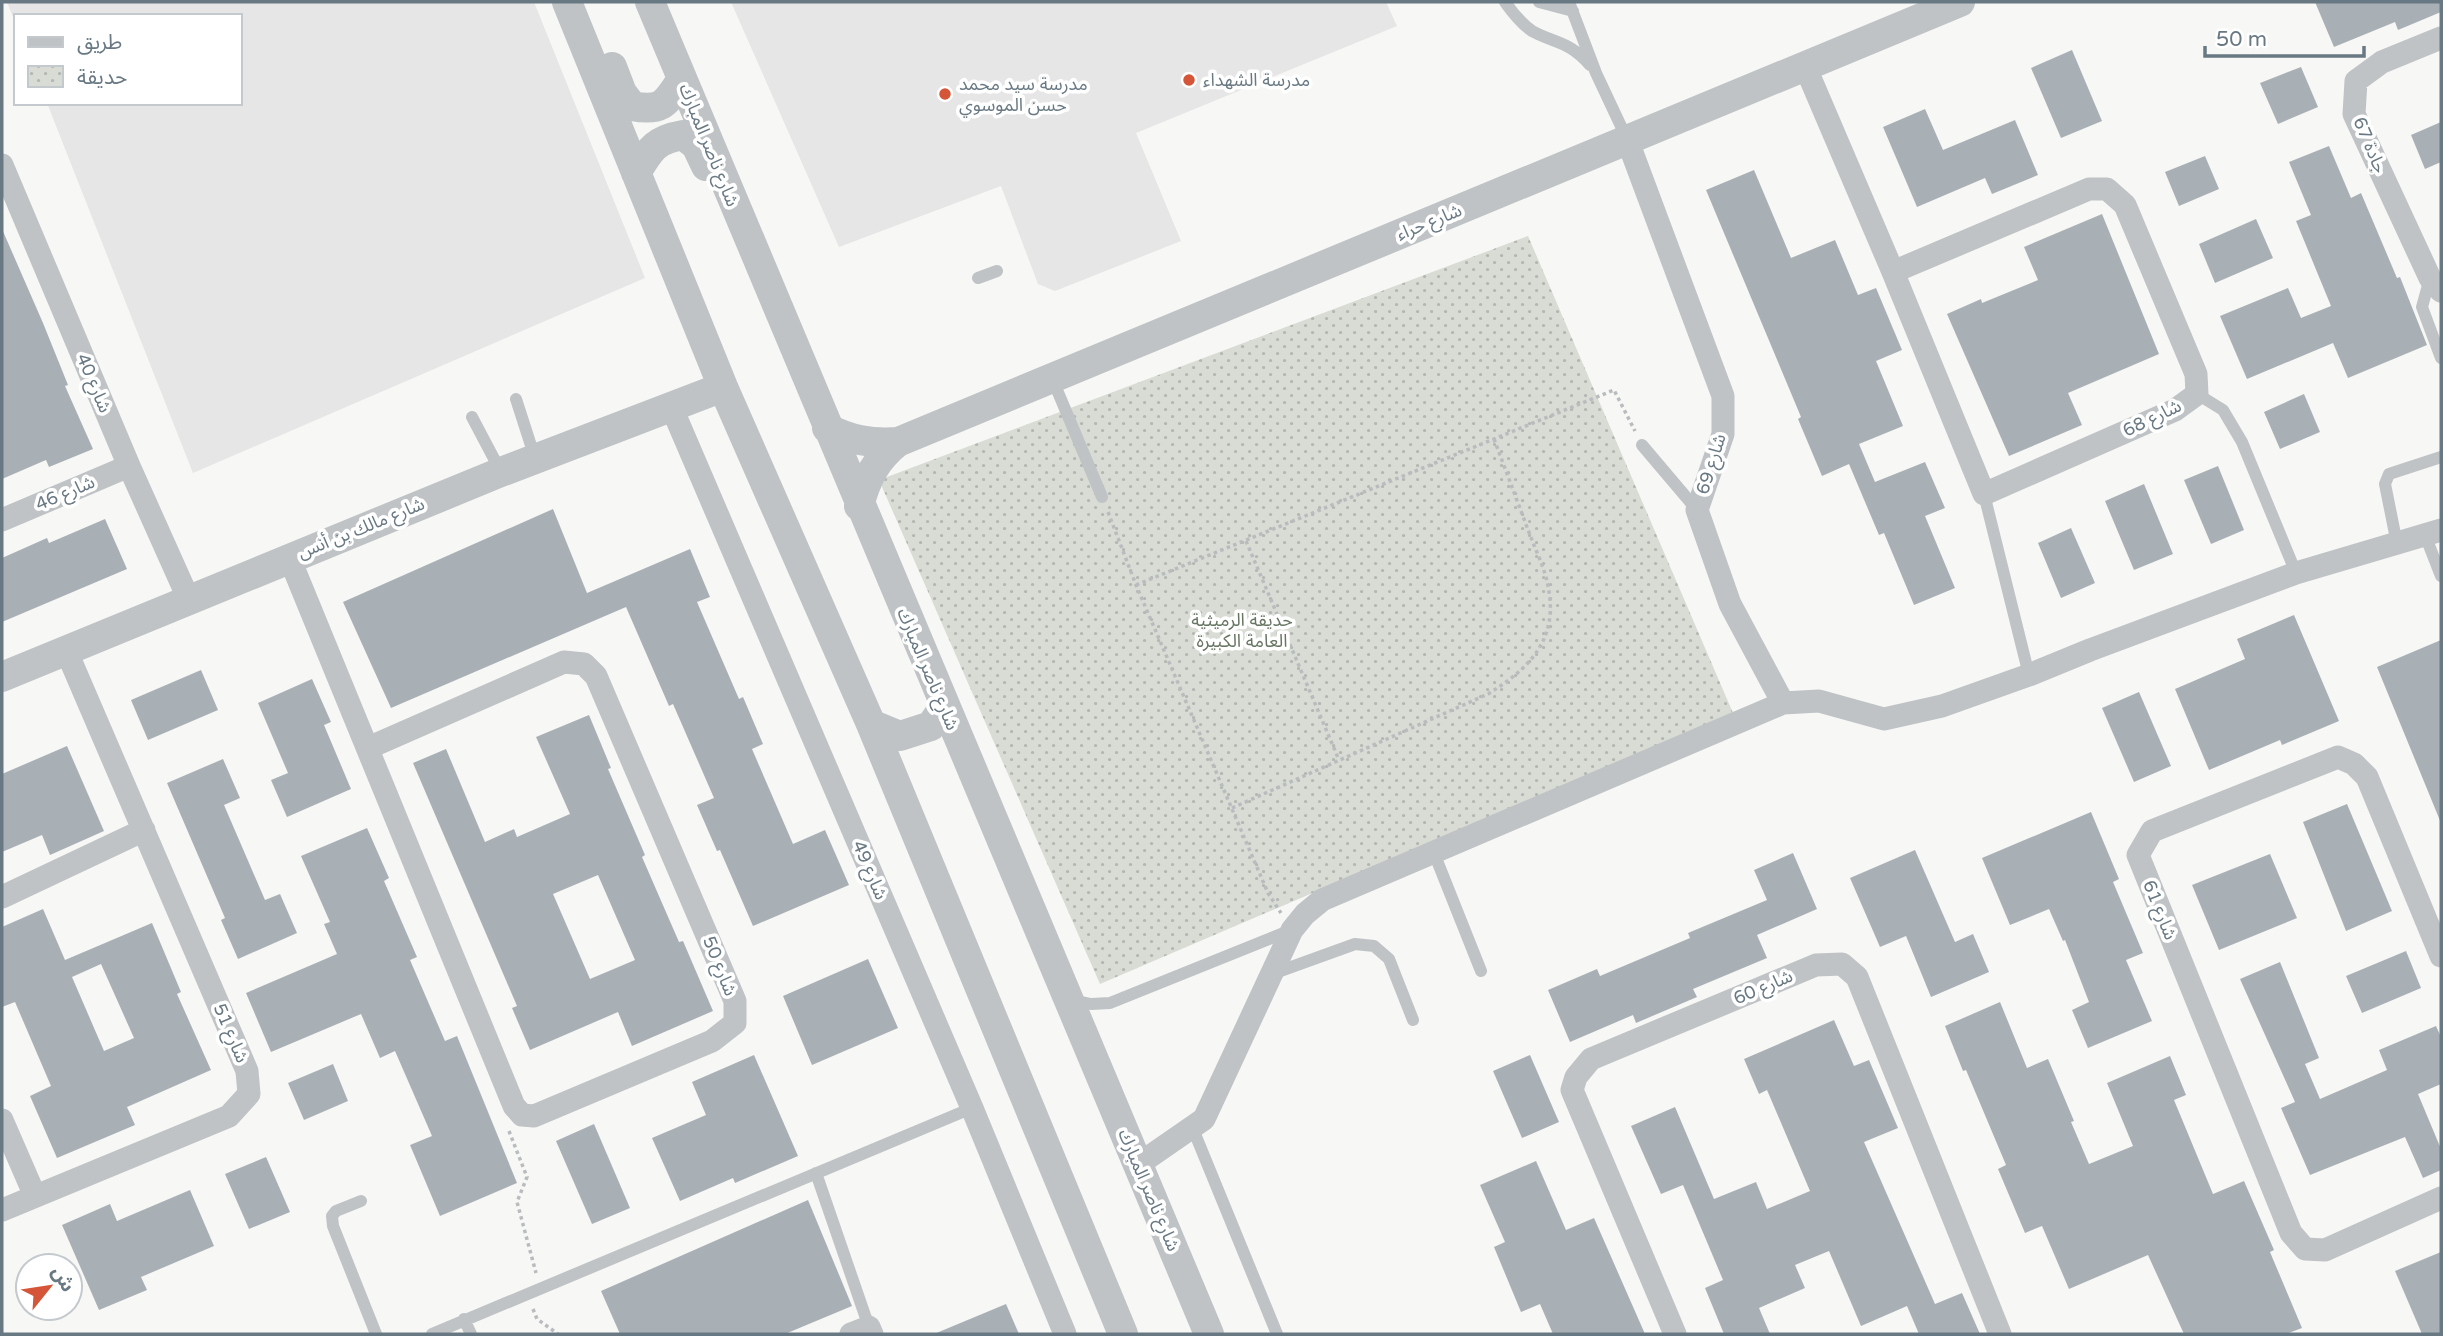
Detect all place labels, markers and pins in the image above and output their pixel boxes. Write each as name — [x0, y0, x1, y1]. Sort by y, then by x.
place label: مدرسة الشهداء — [1203, 69, 1310, 91]
marker: مدرسة الشهداء — [1181, 72, 1197, 88]
place label: مدرسة سيد محمد حسن الموسوي — [959, 73, 1088, 118]
marker: مدرسة سيد محمد حسن الموسوي — [937, 86, 953, 102]

